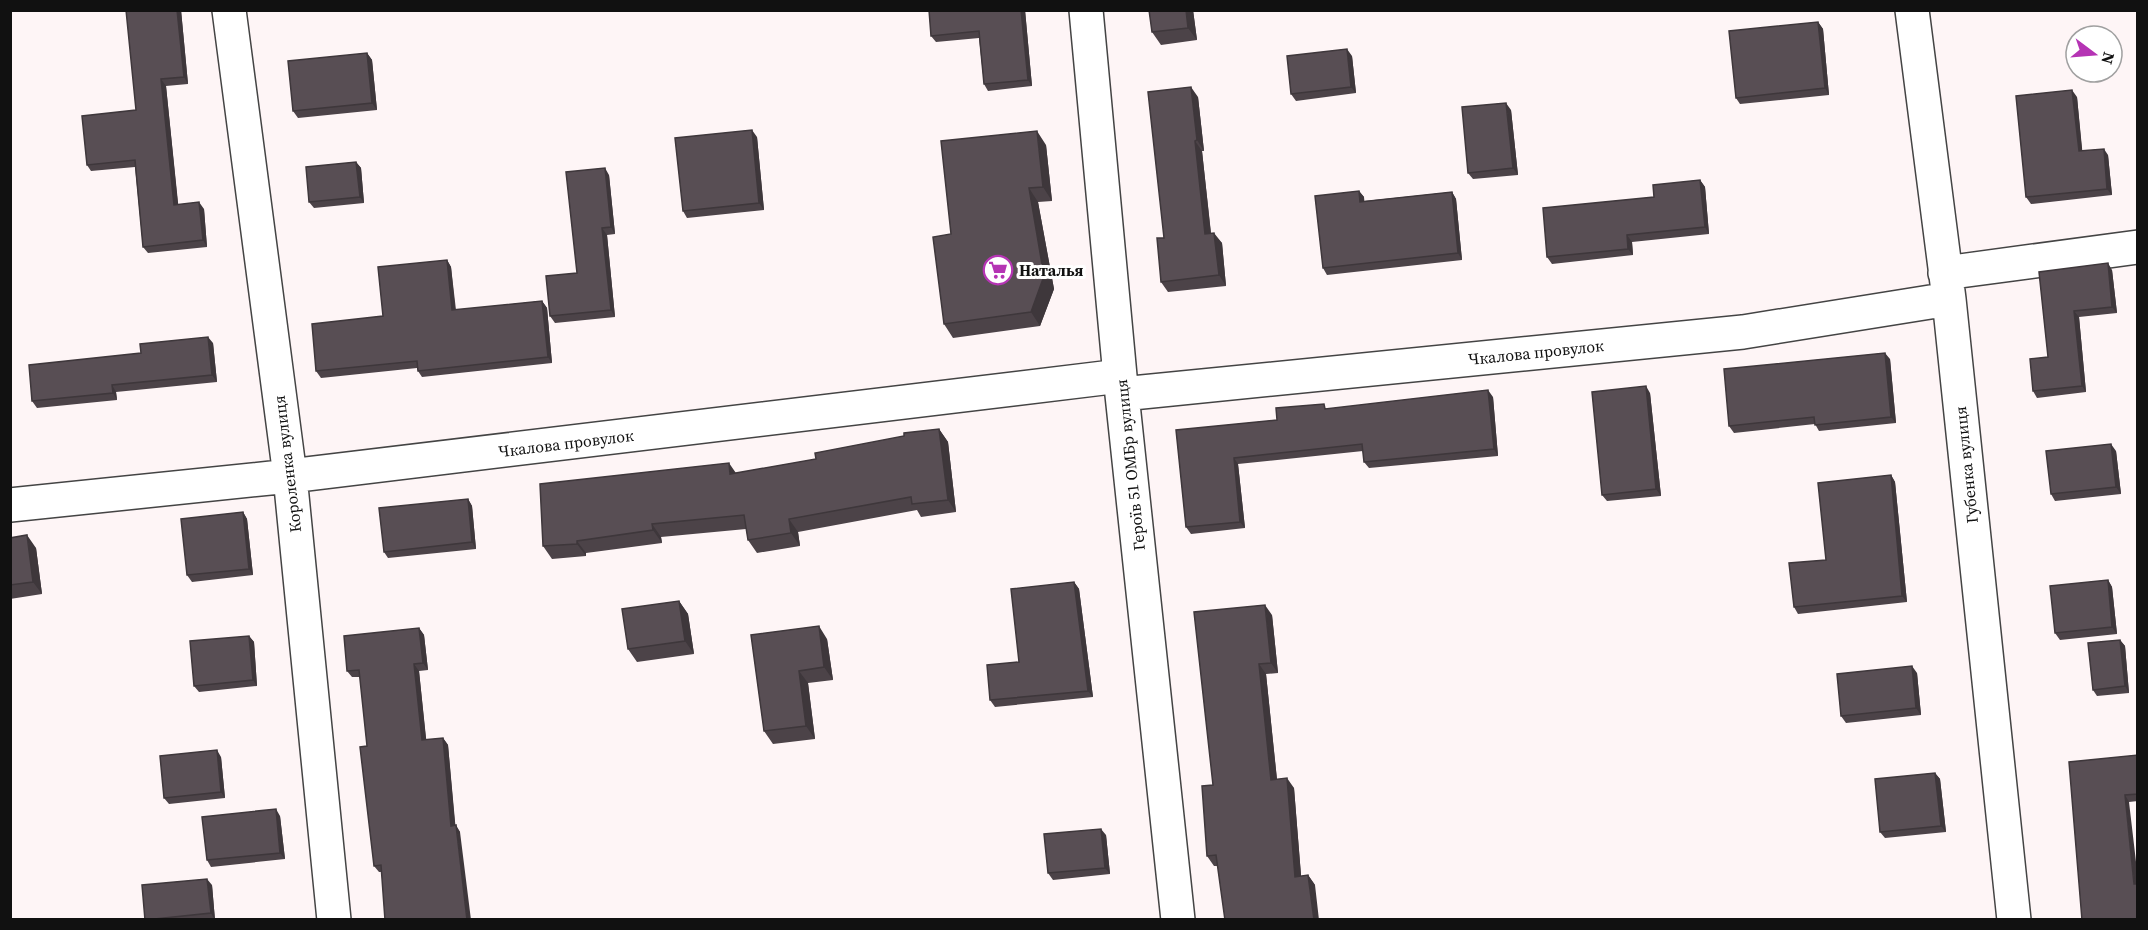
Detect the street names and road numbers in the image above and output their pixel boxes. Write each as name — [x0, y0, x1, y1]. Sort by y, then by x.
street label: Чкалова провулок — [1467, 334, 1605, 370]
street label: Героїв 51 ОМБр вулиця — [1110, 378, 1150, 552]
street label: Короленка вулиця — [268, 394, 306, 534]
street label: Губенка вулиця — [1949, 405, 1983, 525]
street label: Чкалова провулок — [497, 424, 635, 462]

